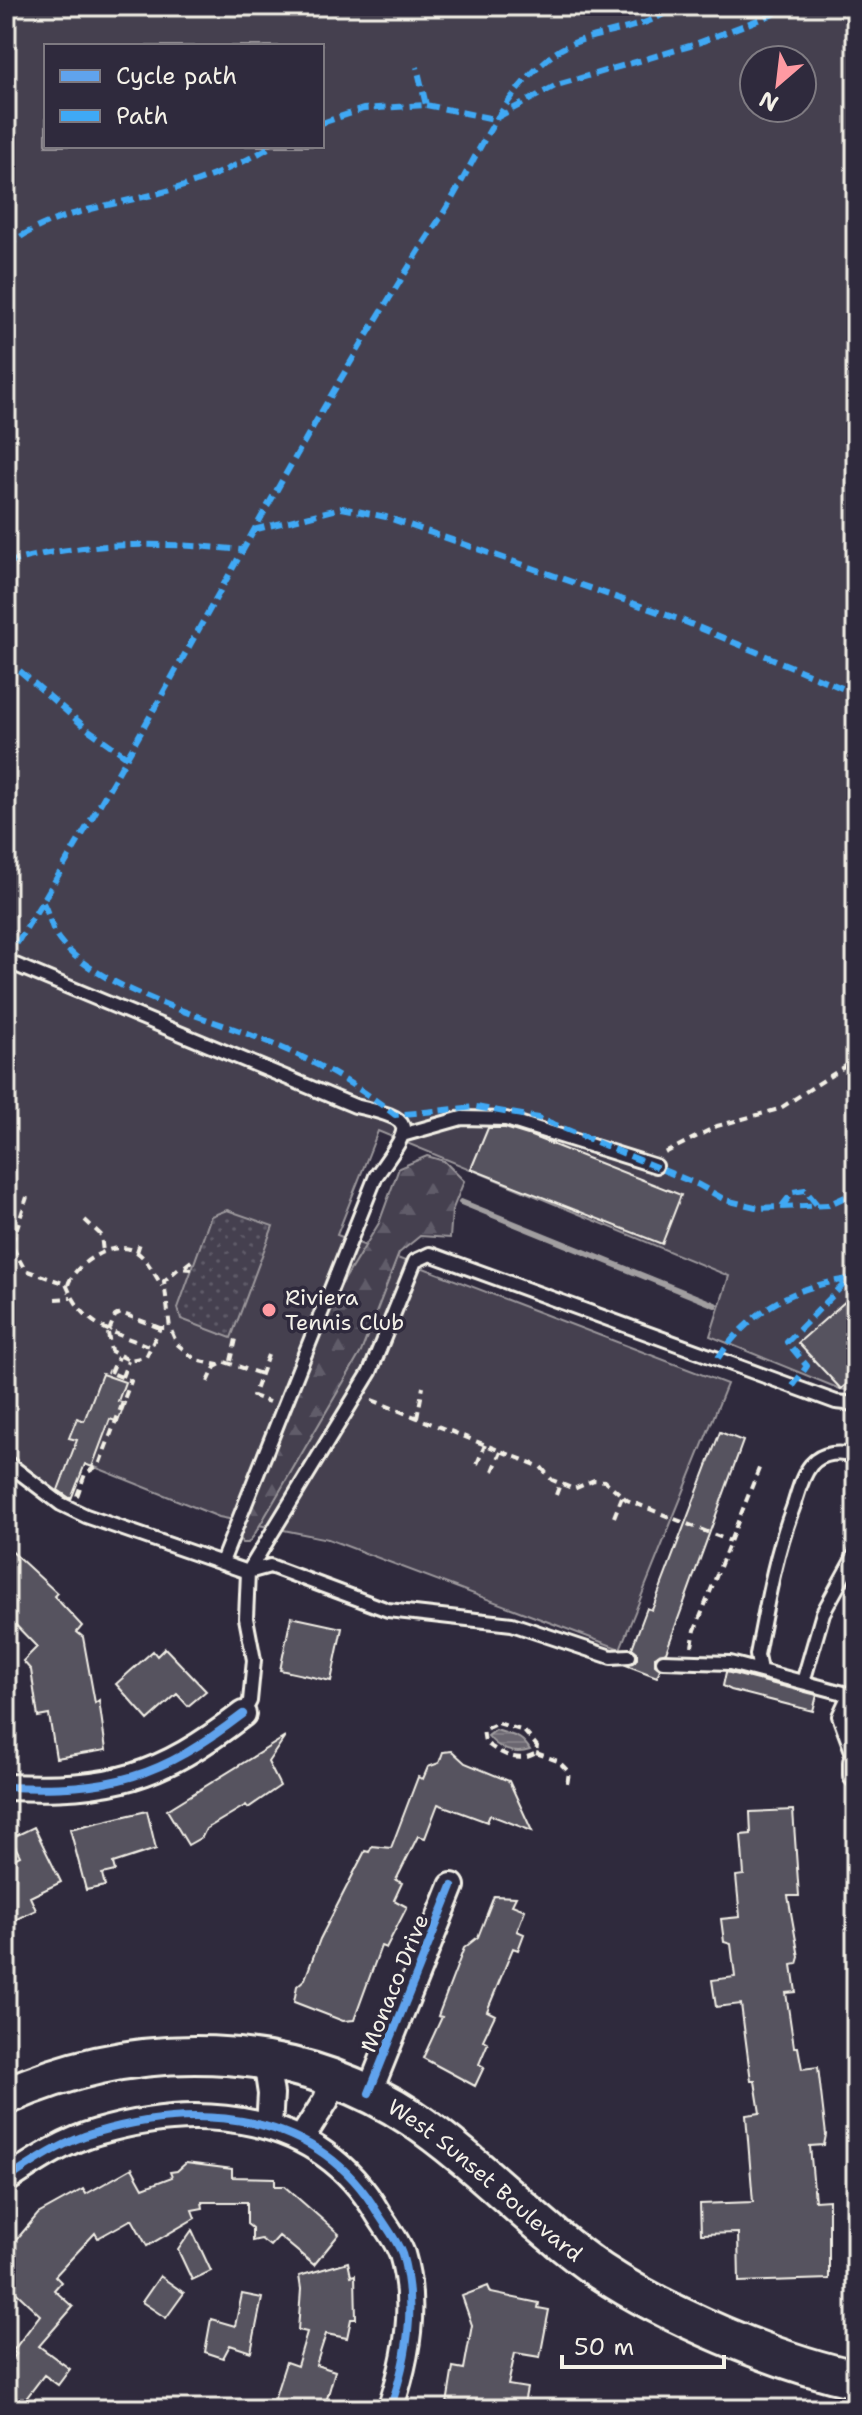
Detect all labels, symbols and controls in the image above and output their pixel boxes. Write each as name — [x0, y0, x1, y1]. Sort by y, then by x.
legend — [44, 44, 324, 148]
north arrow — [738, 44, 818, 124]
text: Cycle path — [116, 60, 237, 92]
text: N — [754, 84, 783, 118]
text: Path — [116, 100, 168, 132]
place label: Riviera Tennis Club — [285, 1283, 404, 1337]
marker: Riviera Tennis Club — [260, 1301, 278, 1319]
street label: Monaco Drive — [354, 1910, 435, 2057]
street label: West Sunset Boulevard — [382, 2092, 588, 2268]
scale bar — [562, 2319, 724, 2369]
text: 50 m — [574, 2331, 634, 2363]

